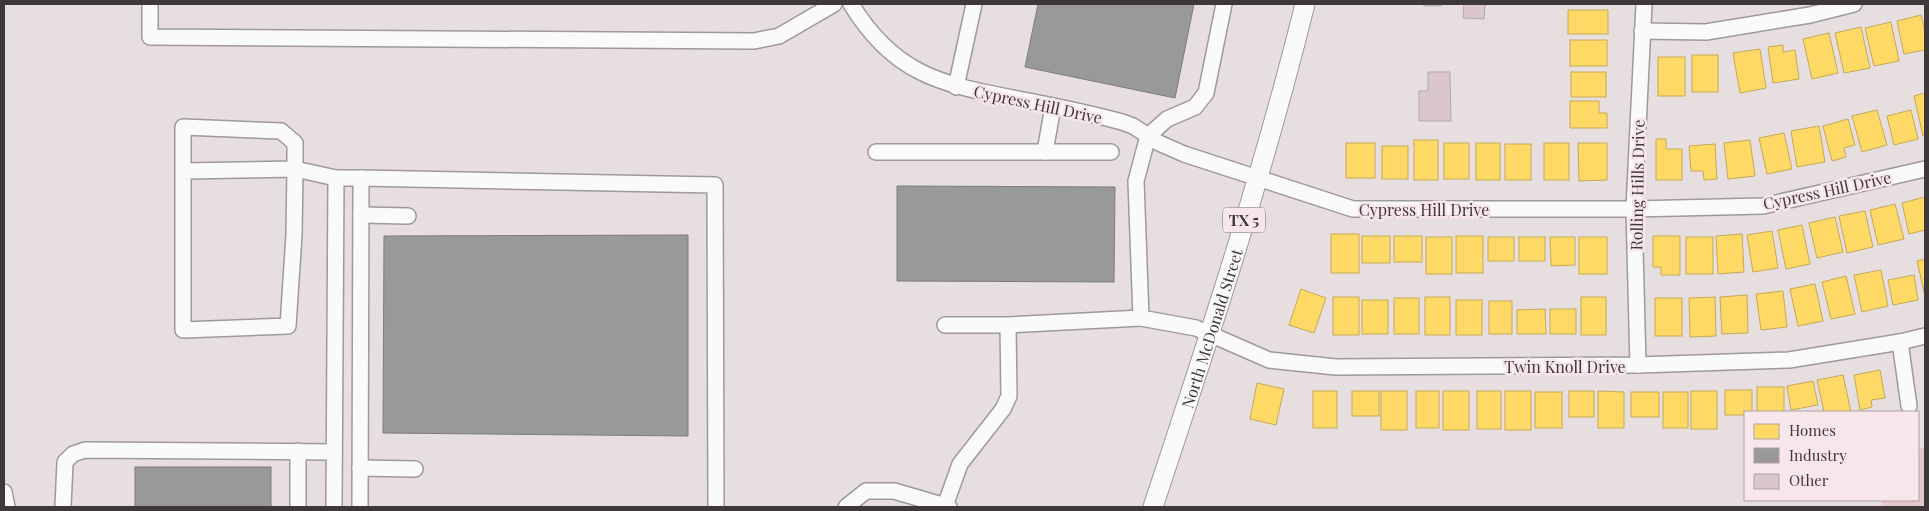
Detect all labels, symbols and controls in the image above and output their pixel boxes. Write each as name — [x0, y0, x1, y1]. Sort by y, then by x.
street label: Cypress Hill Drive — [972, 80, 1104, 128]
street label: Rolling Hills Drive — [1625, 119, 1649, 251]
street label: Cypress Hill Drive — [1761, 166, 1893, 214]
street label: Cypress Hill Drive — [1359, 199, 1489, 220]
road number: TX 5 — [1223, 208, 1265, 232]
street label: North McDonald Street — [1176, 246, 1246, 411]
street label: Twin Knoll Drive — [1504, 356, 1626, 377]
legend — [1744, 411, 1919, 501]
text: Homes — [1789, 420, 1836, 440]
text: Industry — [1789, 445, 1847, 465]
text: Other — [1789, 470, 1829, 490]

